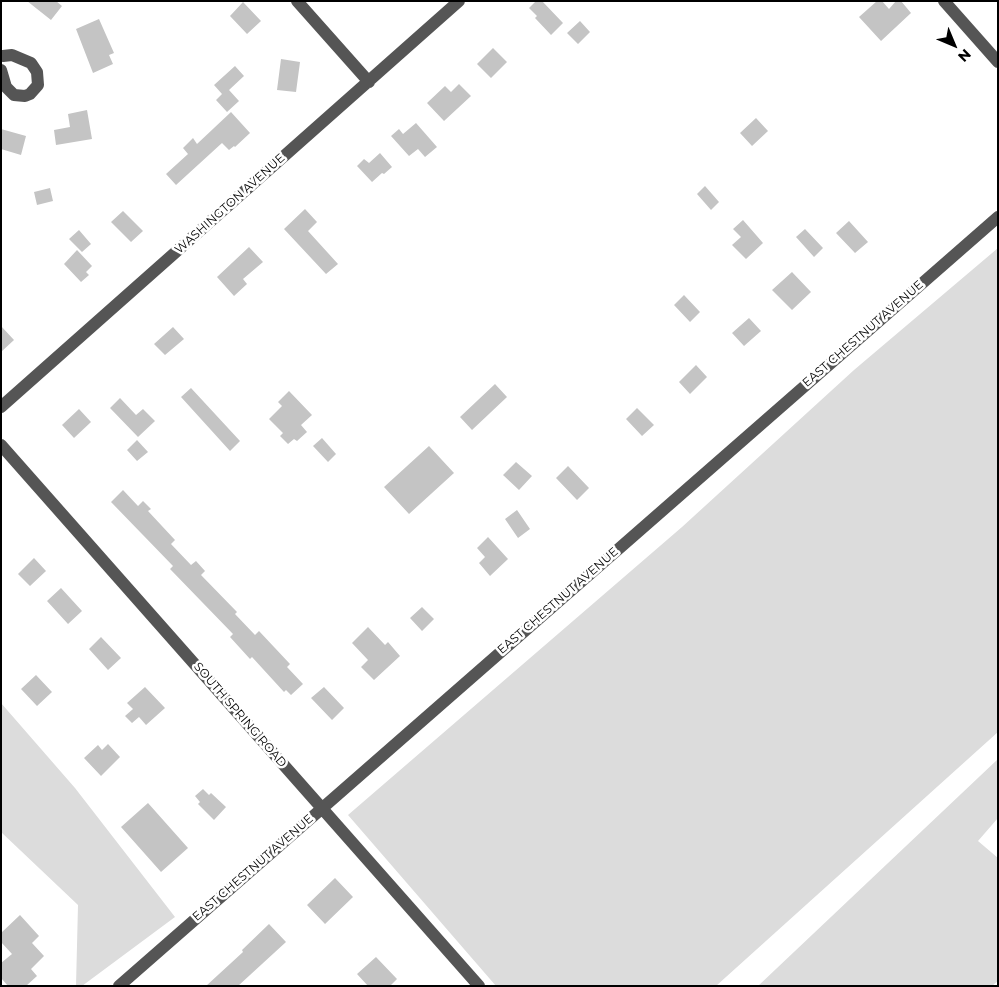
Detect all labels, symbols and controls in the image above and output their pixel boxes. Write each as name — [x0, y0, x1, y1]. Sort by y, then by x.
north arrow — [929, 20, 979, 70]
text: N — [954, 45, 975, 66]
street label: WASHINGTON AVENUE — [172, 151, 288, 257]
street label: EAST CHESTNUT AVENUE — [800, 278, 926, 390]
street label: EAST CHESTNUT AVENUE — [495, 545, 621, 657]
street label: SOUTH SPRING ROAD — [191, 660, 289, 770]
street label: EAST CHESTNUT AVENUE — [190, 812, 316, 924]

